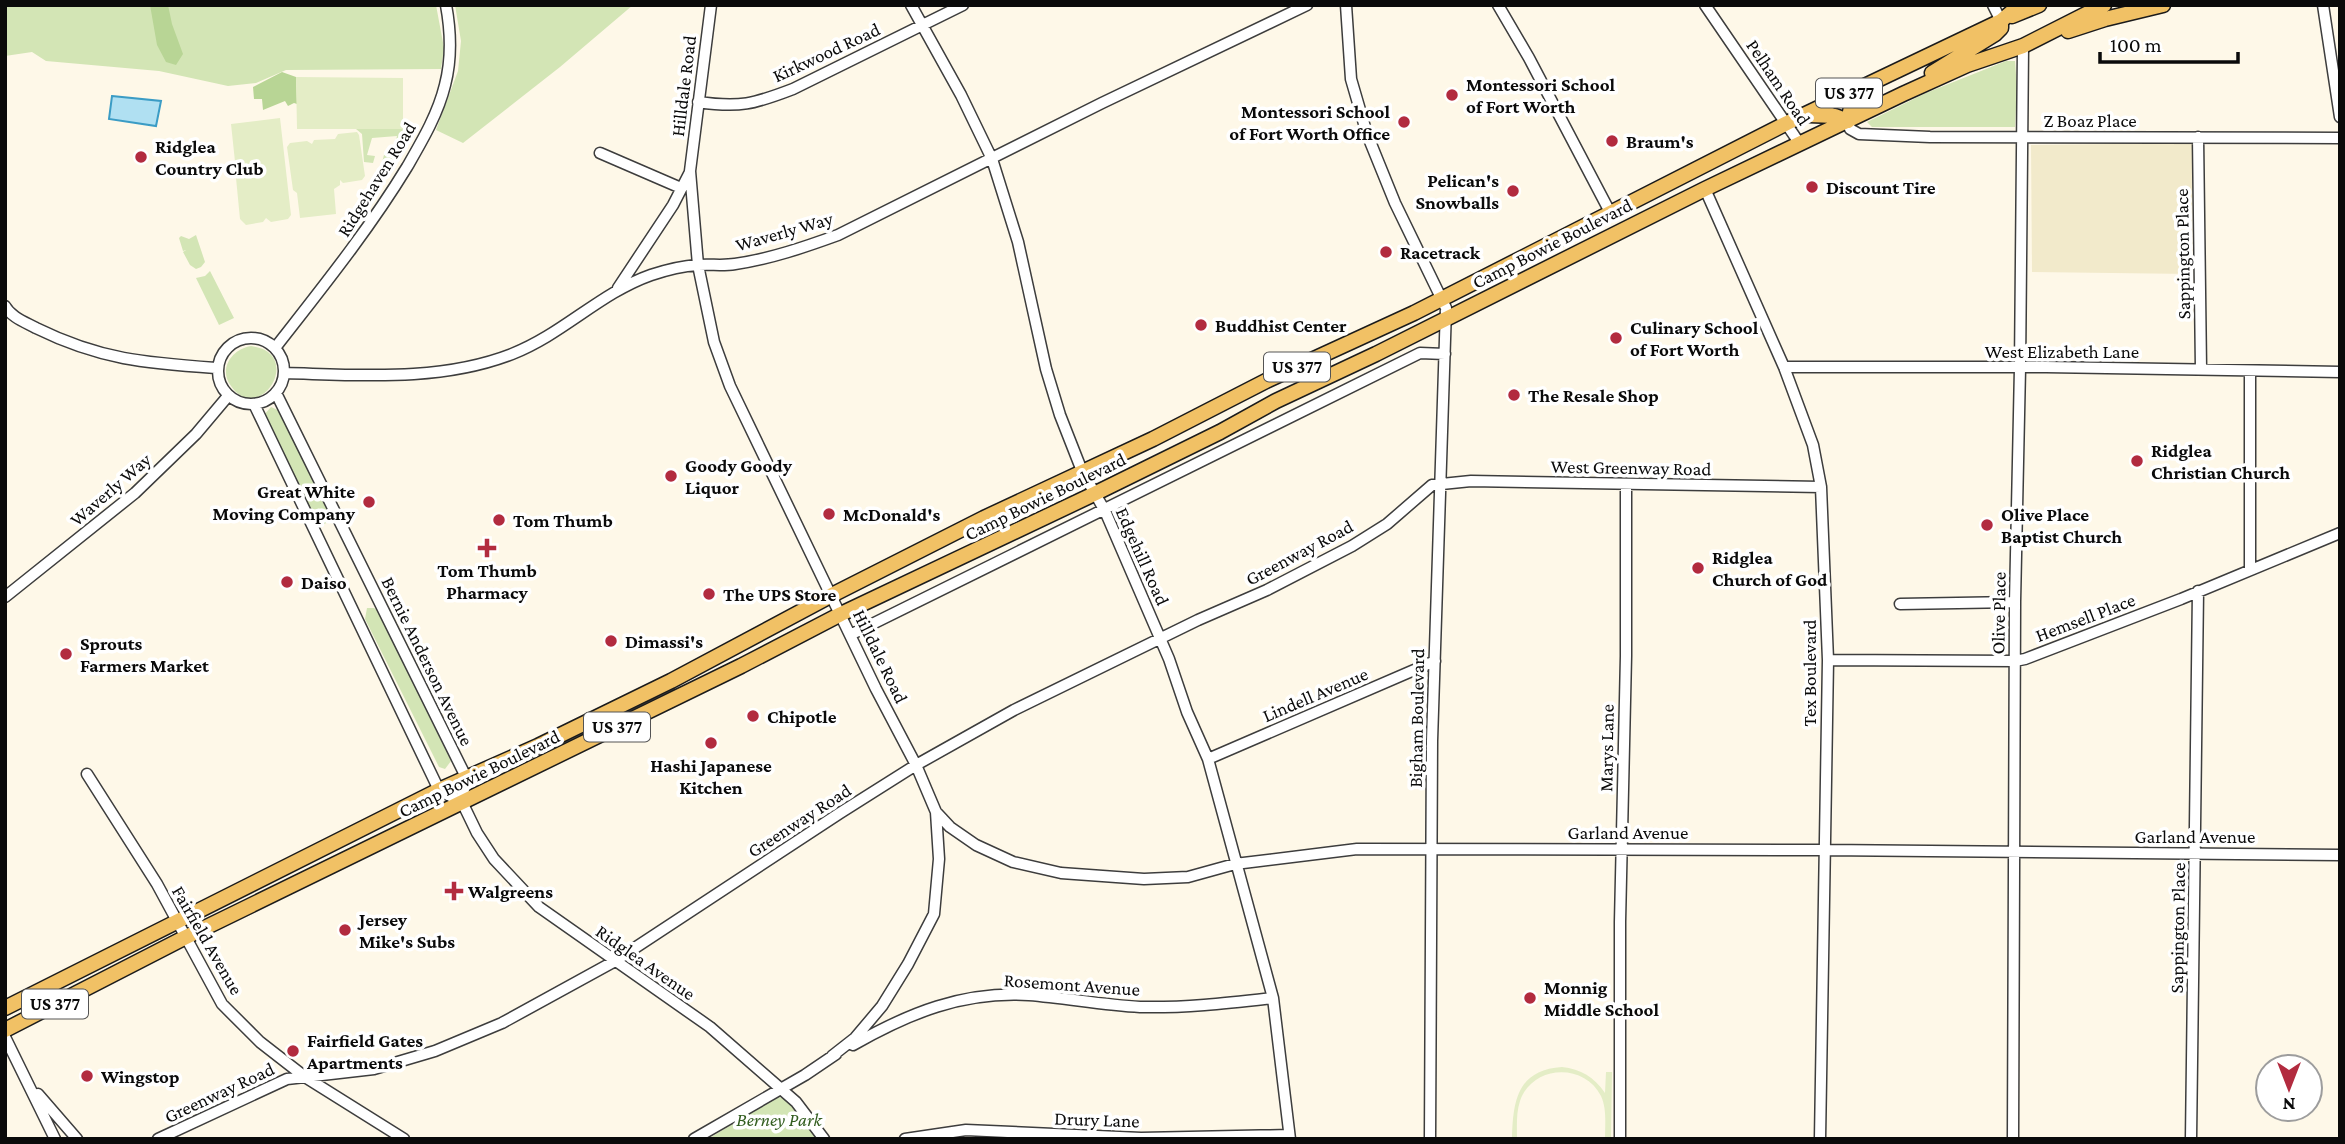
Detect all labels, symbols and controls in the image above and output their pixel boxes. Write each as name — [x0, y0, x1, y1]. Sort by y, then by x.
street label: Kirkwood Road — [769, 18, 883, 86]
scale bar — [2100, 21, 2238, 65]
text: 100 m — [2110, 33, 2162, 57]
street label: Hilldale Road — [667, 34, 700, 138]
street label: Pelham Road — [1742, 35, 1815, 129]
place label: Montessori School of Fort Worth — [1466, 74, 1616, 117]
road number: US 377 — [1816, 78, 1882, 108]
marker: Montessori School of Fort Worth — [1444, 87, 1460, 103]
place label: Montessori School of Fort Worth Office — [1229, 101, 1390, 144]
street label: Z Boaz Place — [2043, 110, 2137, 131]
marker: Montessori School of Fort Worth Office — [1396, 114, 1412, 130]
street label: Ridgehaven Road — [333, 118, 420, 240]
place label: Braum's — [1626, 131, 1694, 152]
marker: Braum's — [1604, 133, 1620, 149]
place label: Ridglea Country Club — [155, 136, 264, 179]
marker: Ridglea Country Club — [133, 149, 149, 165]
place label: Pelican's Snowballs — [1415, 170, 1499, 213]
place label: Discount Tire — [1826, 177, 1936, 198]
marker: Discount Tire — [1804, 179, 1820, 195]
marker: Pelican's Snowballs — [1505, 183, 1521, 199]
street label: Sappington Place — [2171, 188, 2194, 320]
street label: Camp Bowie Boulevard — [1469, 194, 1636, 293]
street label: Waverly Way — [733, 208, 835, 255]
place label: Racetrack — [1400, 242, 1481, 263]
marker: Racetrack — [1378, 244, 1394, 260]
place label: Buddhist Center — [1215, 315, 1347, 336]
marker: Buddhist Center — [1193, 317, 1209, 333]
place label: Culinary School of Fort Worth — [1630, 317, 1759, 360]
marker: Culinary School of Fort Worth — [1608, 330, 1624, 346]
street label: West Elizabeth Lane — [1985, 341, 2139, 362]
road number: US 377 — [1264, 352, 1330, 382]
place label: The Resale Shop — [1528, 385, 1659, 406]
marker: The Resale Shop — [1506, 387, 1522, 403]
place label: Ridglea Christian Church — [2151, 440, 2290, 483]
street label: Waverly Way — [66, 448, 155, 530]
street label: Camp Bowie Boulevard — [961, 448, 1129, 545]
marker: Ridglea Christian Church — [2129, 453, 2145, 469]
place label: Goody Goody Liquor — [685, 455, 793, 498]
street label: West Greenway Road — [1550, 456, 1712, 479]
marker: Goody Goody Liquor — [663, 468, 679, 484]
place label: Great White Moving Company — [212, 481, 356, 524]
marker: Great White Moving Company — [361, 494, 377, 510]
place label: McDonald's — [843, 504, 940, 525]
street label: Edgehill Road — [1112, 504, 1173, 608]
place label: Olive Place Baptist Church — [2001, 504, 2122, 547]
marker: McDonald's — [821, 506, 837, 522]
place label: Tom Thumb — [513, 510, 613, 531]
marker: Tom Thumb — [491, 512, 507, 528]
street label: Greenway Road — [1242, 515, 1357, 590]
marker: Olive Place Baptist Church — [1979, 517, 1995, 533]
marker: Tom Thumb Pharmacy — [479, 540, 495, 556]
place label: Ridglea Church of God — [1712, 547, 1828, 590]
place label: Tom Thumb Pharmacy — [437, 560, 537, 603]
marker: Ridglea Church of God — [1690, 560, 1706, 576]
street label: Olive Place — [1987, 571, 2010, 655]
place label: Daiso — [301, 572, 347, 593]
street label: Bernie Anderson Avenue — [378, 573, 478, 749]
marker: Daiso — [279, 574, 295, 590]
place label: The UPS Store — [723, 584, 837, 605]
marker: The UPS Store — [701, 586, 717, 602]
street label: Hemsell Place — [2032, 589, 2138, 646]
street label: Hilldale Road — [849, 606, 912, 707]
street label: Tex Boulevard — [1799, 619, 1820, 727]
place label: Dimassi's — [625, 631, 703, 652]
place label: Sprouts Farmers Market — [80, 633, 209, 676]
marker: Dimassi's — [603, 633, 619, 649]
marker: Sprouts Farmers Market — [58, 646, 74, 662]
street label: Bigham Boulevard — [1405, 648, 1428, 788]
street label: Lindell Avenue — [1259, 663, 1371, 726]
street label: Marys Lane — [1595, 704, 1618, 792]
place label: Chipotle — [767, 706, 837, 727]
marker: Chipotle — [745, 708, 761, 724]
road number: US 377 — [584, 712, 650, 742]
street label: Camp Bowie Boulevard — [395, 725, 563, 822]
marker: Hashi Japanese Kitchen — [703, 735, 719, 751]
place label: Hashi Japanese Kitchen — [650, 755, 772, 798]
street label: Greenway Road — [744, 779, 855, 862]
street label: Garland Avenue — [1568, 822, 1688, 843]
street label: Garland Avenue — [2135, 826, 2255, 847]
street label: Sappington Place — [2166, 862, 2189, 994]
place label: Walgreens — [467, 881, 553, 902]
street label: Fairfield Avenue — [168, 882, 247, 999]
marker: Walgreens — [446, 883, 462, 899]
place label: Jersey Mike's Subs — [357, 909, 455, 952]
street label: Ridglea Avenue — [592, 920, 699, 1004]
marker: Jersey Mike's Subs — [337, 922, 353, 938]
street label: Rosemont Avenue — [1003, 969, 1141, 1000]
place label: Monnig Middle School — [1544, 977, 1659, 1020]
road number: US 377 — [22, 989, 88, 1018]
marker: Monnig Middle School — [1522, 990, 1538, 1006]
place label: Fairfield Gates Apartments — [306, 1030, 423, 1073]
marker: Fairfield Gates Apartments — [285, 1043, 301, 1059]
north arrow — [2254, 1053, 2324, 1123]
street label: Greenway Road — [161, 1058, 277, 1127]
place label: Wingstop — [100, 1066, 179, 1087]
marker: Wingstop — [79, 1068, 95, 1084]
text: N — [2282, 1094, 2295, 1115]
street label: Drury Lane — [1054, 1108, 1140, 1131]
park label: Berney Park — [736, 1109, 822, 1130]

